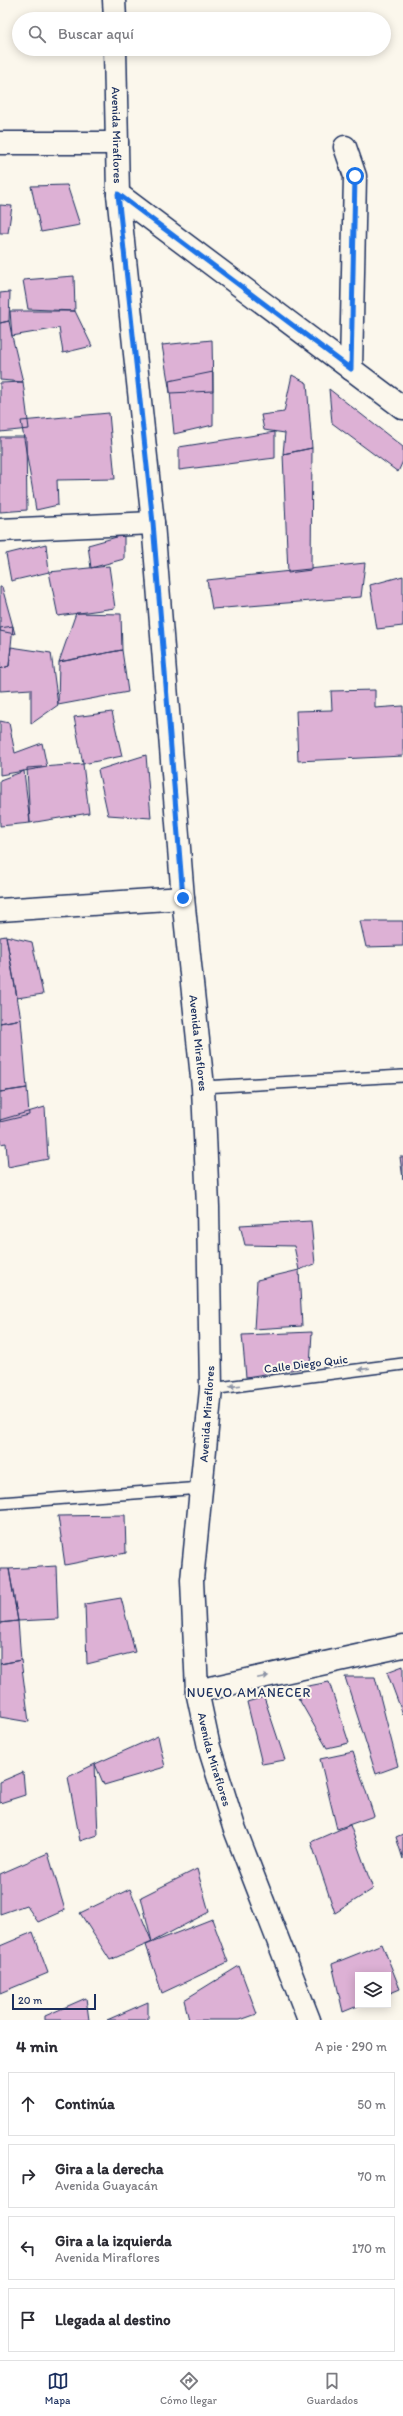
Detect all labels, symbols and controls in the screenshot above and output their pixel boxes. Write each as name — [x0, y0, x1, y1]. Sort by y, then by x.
search box — [12, 12, 391, 56]
icon: search — [26, 23, 48, 45]
text: Buscar aquí — [58, 25, 134, 43]
street label: Avenida Miraflores — [109, 86, 125, 184]
route start — [346, 167, 364, 185]
route end — [174, 889, 192, 907]
street label: Avenida Miraflores — [186, 994, 210, 1092]
street label: Calle Diego Quic — [263, 1352, 349, 1376]
street label: Avenida Miraflores — [197, 1365, 217, 1463]
one-way arrow — [358, 1366, 370, 1373]
one-way arrow — [229, 1383, 241, 1389]
one-way arrow — [257, 1673, 269, 1679]
district label: NUEVO AMANECER — [187, 1685, 311, 1700]
street label: Avenida Miraflores — [195, 1711, 234, 1808]
map controls — [355, 1972, 391, 2008]
button: layers — [355, 1972, 391, 2008]
scale bar — [12, 1992, 96, 2011]
text: 20 m — [18, 1994, 42, 2007]
text: 4 min — [16, 2036, 58, 2056]
text: A pie · 290 m — [315, 2039, 387, 2054]
icon: ahead — [17, 2093, 39, 2115]
text: Continúa — [55, 2095, 115, 2113]
text: 50 m — [357, 2097, 386, 2112]
text: Gira a la derecha — [55, 2160, 164, 2178]
icon: right — [17, 2165, 39, 2187]
text: 70 m — [358, 2169, 386, 2184]
text: Avenida Guayacán — [55, 2178, 158, 2193]
text: Gira a la izquierda — [55, 2232, 172, 2250]
icon: left — [17, 2237, 39, 2259]
text: 170 m — [352, 2241, 386, 2256]
text: Avenida Miraflores — [55, 2250, 160, 2265]
icon: arrive — [17, 2309, 39, 2331]
text: Llegada al destino — [55, 2311, 171, 2329]
tab: Mapa — [45, 2370, 70, 2407]
tab: Cómo llegar — [160, 2370, 217, 2407]
tab: Guardados — [307, 2370, 358, 2407]

